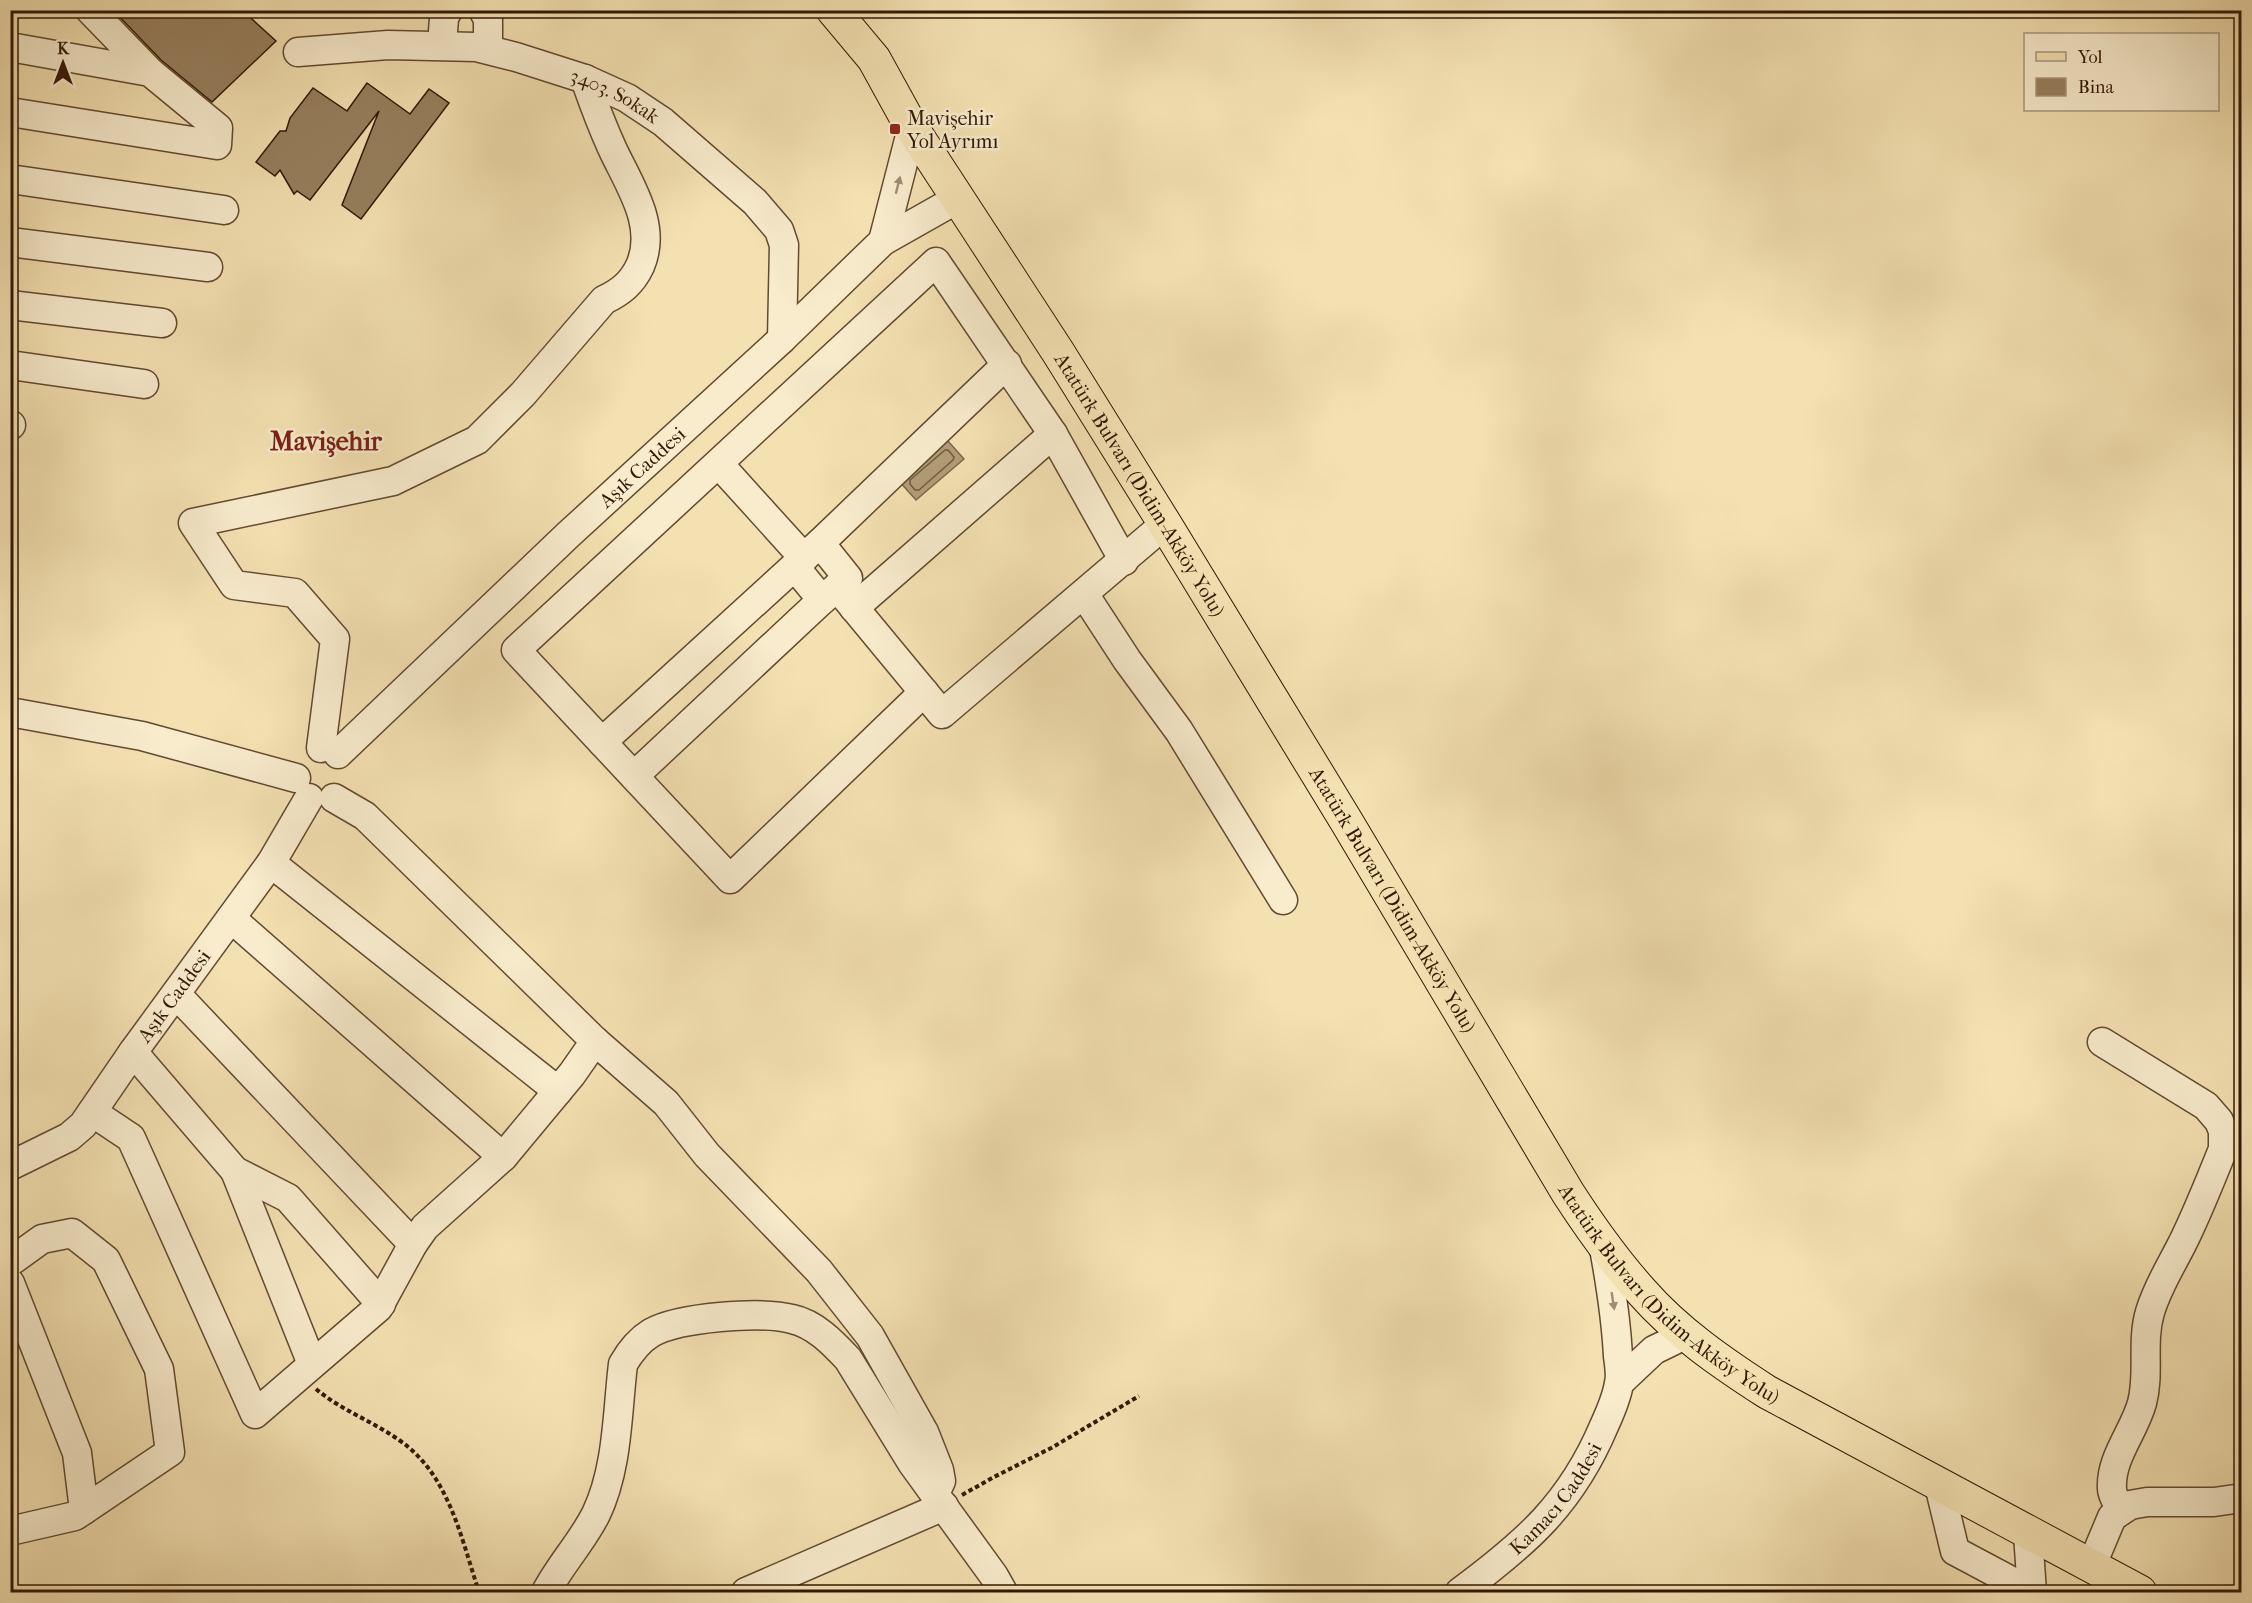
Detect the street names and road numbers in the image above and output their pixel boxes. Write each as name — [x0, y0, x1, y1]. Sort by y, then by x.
street label: 3403. Sokak — [567, 64, 665, 128]
street label: Atatürk Bulvarı (Didim-Akköy Yolu) — [1049, 348, 1230, 621]
street label: Aşık Caddesi — [593, 422, 690, 513]
street label: Atatürk Bulvarı (Didim-Akköy Yolu) — [1304, 762, 1481, 1037]
street label: Aşık Caddesi — [132, 945, 215, 1047]
street label: Atatürk Bulvarı (Didim-Akköy Yolu) — [1553, 1179, 1784, 1408]
street label: Kamacı Caddesi — [1505, 1439, 1606, 1559]

